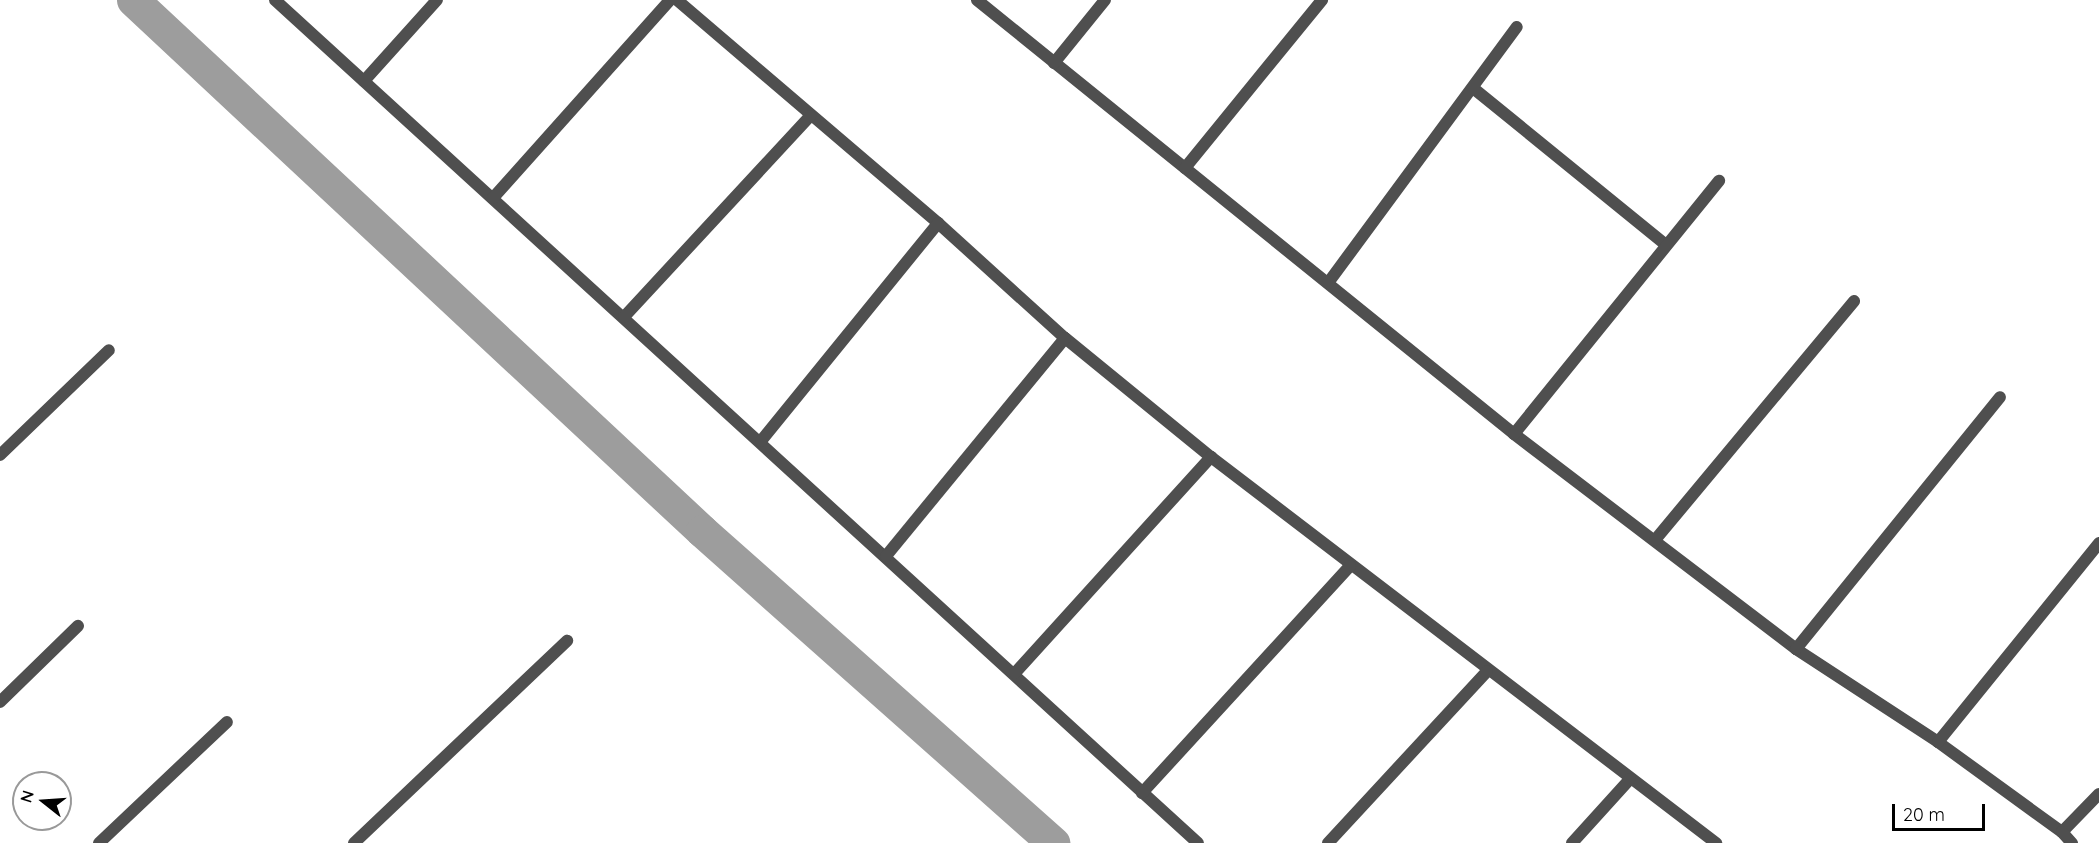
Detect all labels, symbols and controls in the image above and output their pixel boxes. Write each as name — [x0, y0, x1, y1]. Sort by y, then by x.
north arrow — [12, 771, 72, 831]
text: N — [15, 788, 38, 805]
scale bar — [1895, 792, 1988, 830]
text: 20 m — [1903, 803, 1945, 826]

